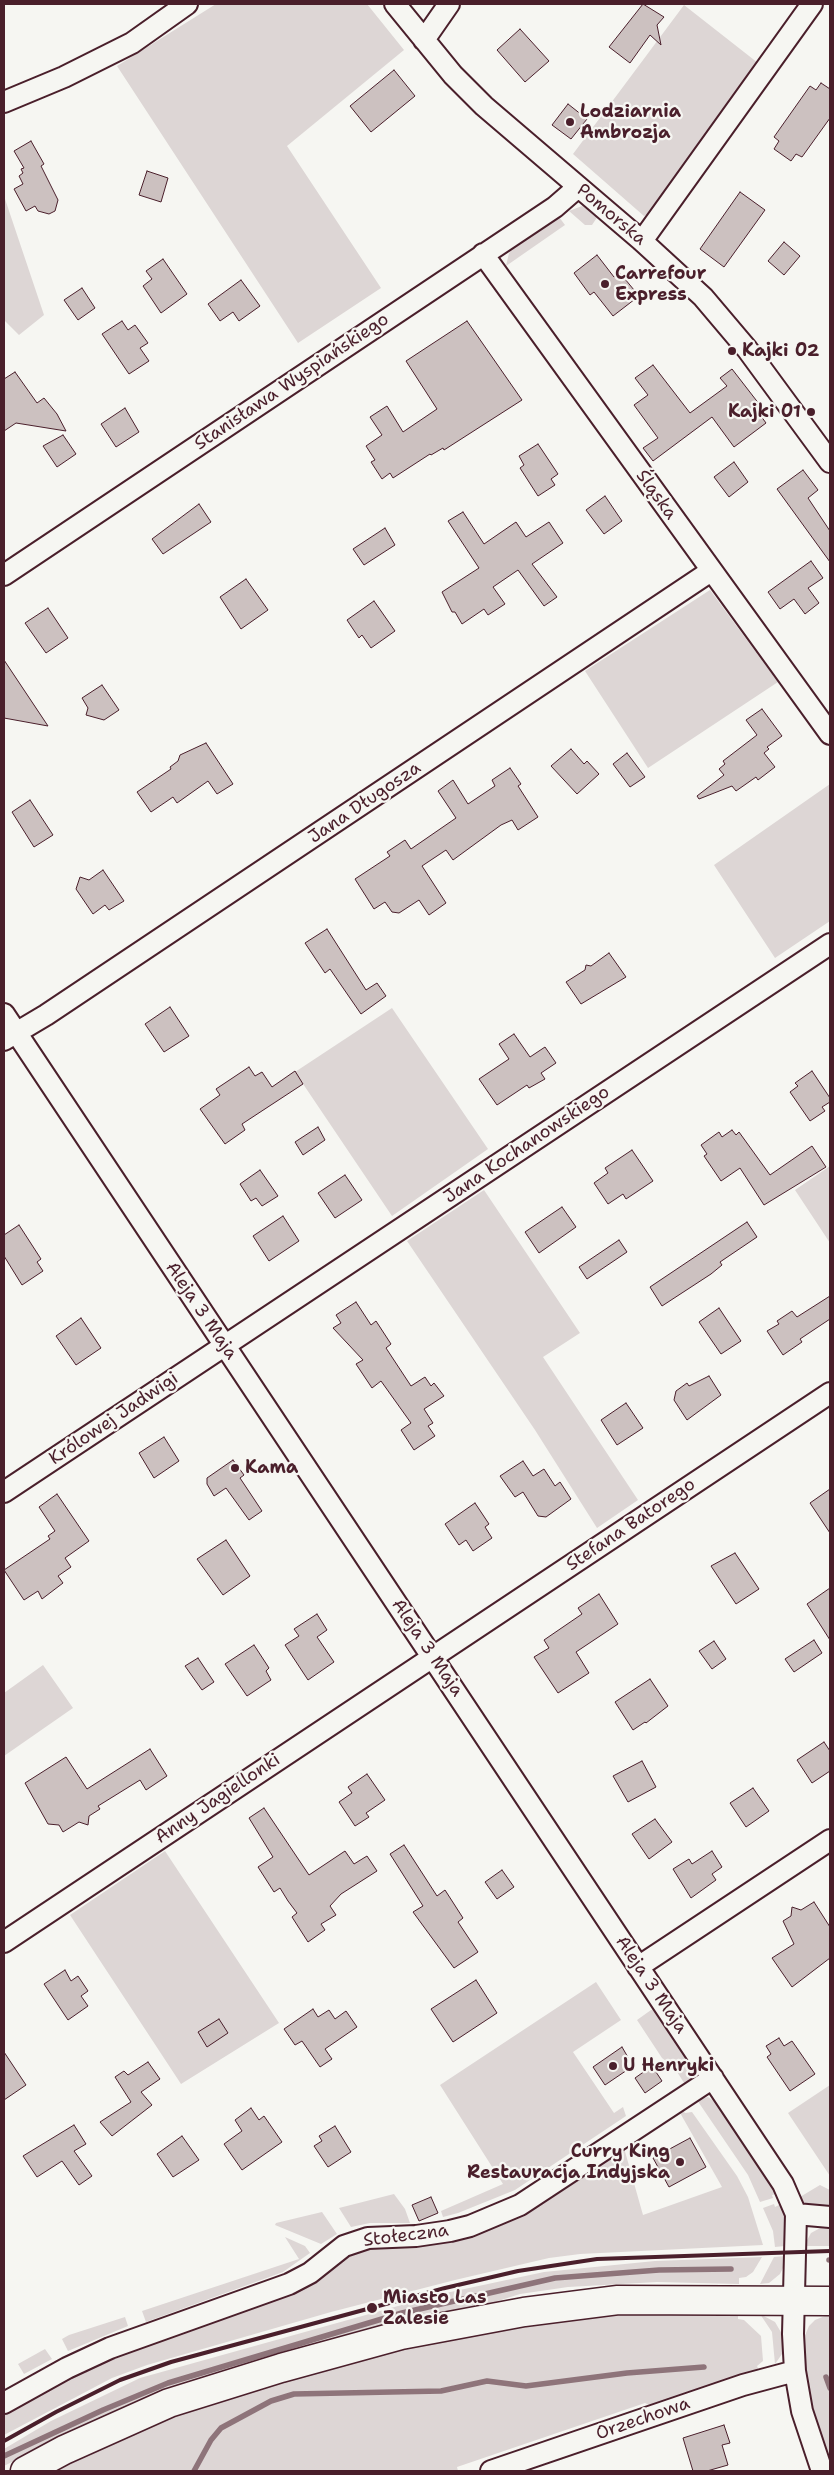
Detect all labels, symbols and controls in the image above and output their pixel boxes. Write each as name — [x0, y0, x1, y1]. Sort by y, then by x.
place label: Lodziarnia Ambrozja — [580, 101, 681, 144]
marker: Lodziarnia Ambrozja — [564, 116, 576, 128]
street label: Pomorska — [572, 180, 650, 250]
place label: Carrefour Express — [615, 263, 706, 306]
marker: Carrefour Express — [599, 278, 611, 290]
street label: Stanisława Wyspiańskiego — [191, 309, 393, 455]
place label: Kajki 02 — [742, 340, 819, 362]
marker: Kajki 02 — [726, 345, 738, 357]
place label: Kajki 01 — [728, 401, 801, 423]
marker: Kajki 01 — [805, 406, 817, 418]
street label: Śląska — [631, 466, 681, 524]
street label: Jana Długosza — [305, 758, 425, 848]
street label: Jana Kochanowskiego — [440, 1082, 614, 1208]
street label: Aleja 3 Maja — [160, 1258, 242, 1364]
street label: Królowej Jadwigi — [45, 1368, 183, 1470]
place label: Kama — [245, 1457, 298, 1479]
marker: Kama — [229, 1462, 241, 1474]
street label: Stefana Batorego — [562, 1474, 700, 1576]
street label: Aleja 3 Maja — [386, 1595, 468, 1701]
street label: Anny Jagiellonki — [151, 1749, 285, 1849]
street label: Aleja 3 Maja — [610, 1932, 692, 2038]
place label: U Henryki — [623, 2055, 714, 2077]
marker: U Henryki — [607, 2060, 619, 2072]
place label: Curry King Restauracja Indyjska — [467, 2141, 670, 2184]
marker: Curry King Restauracja Indyjska — [674, 2156, 686, 2168]
street label: Stołeczna — [362, 2220, 450, 2252]
place label: Miasto Las Zalesie — [383, 2287, 486, 2330]
marker: Miasto Las Zalesie — [365, 2301, 379, 2315]
street label: Orzechowa — [593, 2393, 693, 2445]

